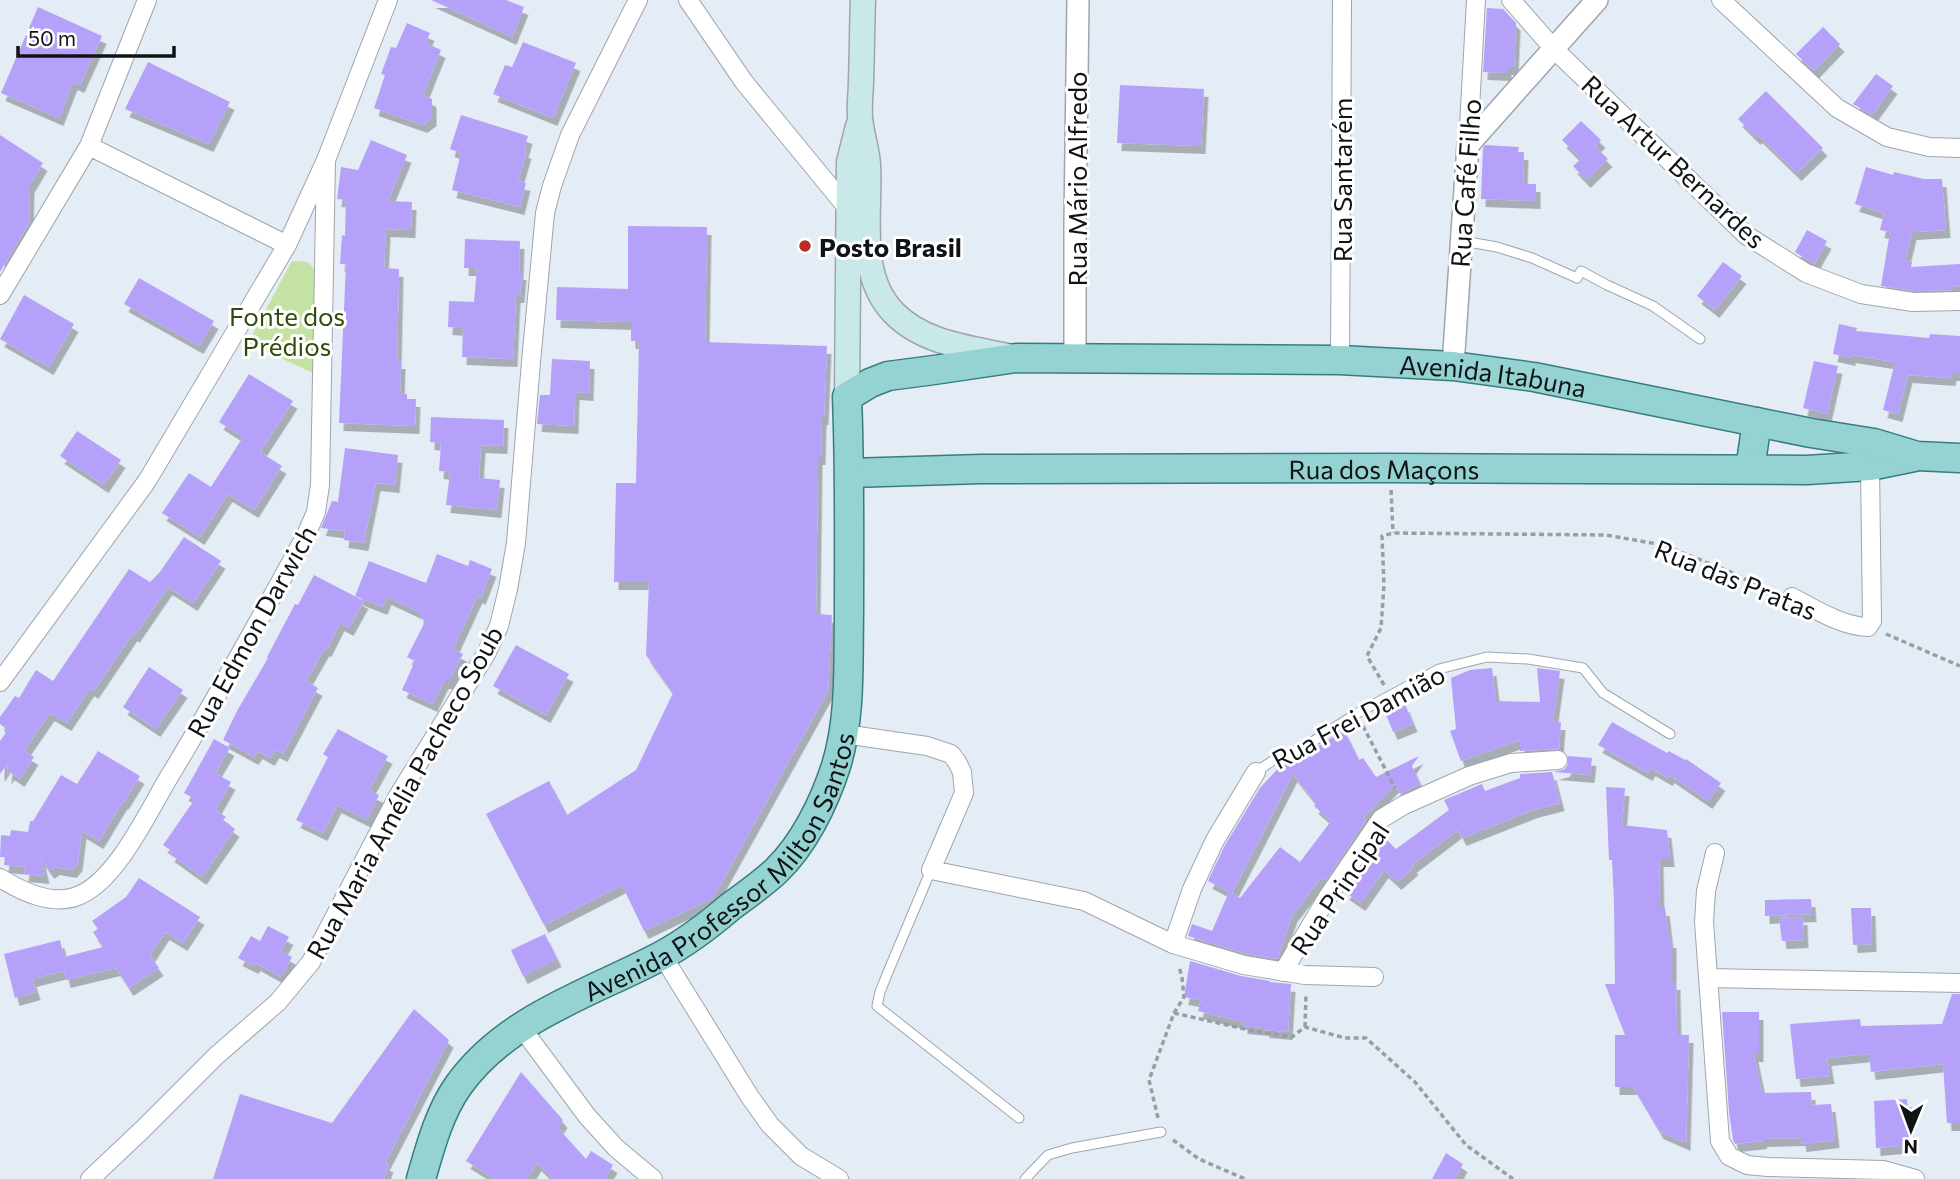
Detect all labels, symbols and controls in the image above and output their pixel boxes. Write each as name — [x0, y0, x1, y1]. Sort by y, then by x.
scale bar — [18, 14, 173, 58]
text: 50 m — [28, 25, 76, 50]
street label: Rua Artur Bernardes — [1576, 68, 1772, 254]
street label: Rua Mário Alfredo — [1061, 71, 1092, 287]
street label: Rua Santarém — [1326, 98, 1357, 262]
street label: Rua Café Filho — [1444, 98, 1486, 268]
place label: Posto Brasil — [819, 231, 962, 262]
marker: Posto Brasil — [797, 238, 813, 254]
park label: Fonte dos Prédios — [229, 300, 345, 361]
street label: Avenida Itabuna — [1398, 348, 1589, 403]
street label: Rua dos Maçons — [1288, 452, 1479, 484]
street label: Rua Edmon Darwich — [180, 520, 322, 742]
street label: Rua das Pratas — [1650, 532, 1822, 626]
street label: Rua Maria Amélia Pacheco Soub — [299, 620, 509, 964]
street label: Rua Frei Damião — [1266, 657, 1450, 775]
street label: Avenida Professor Milton Santos — [578, 730, 859, 1006]
street label: Rua Principal — [1283, 816, 1395, 960]
north arrow — [1876, 1095, 1946, 1165]
text: N — [1903, 1136, 1918, 1159]

